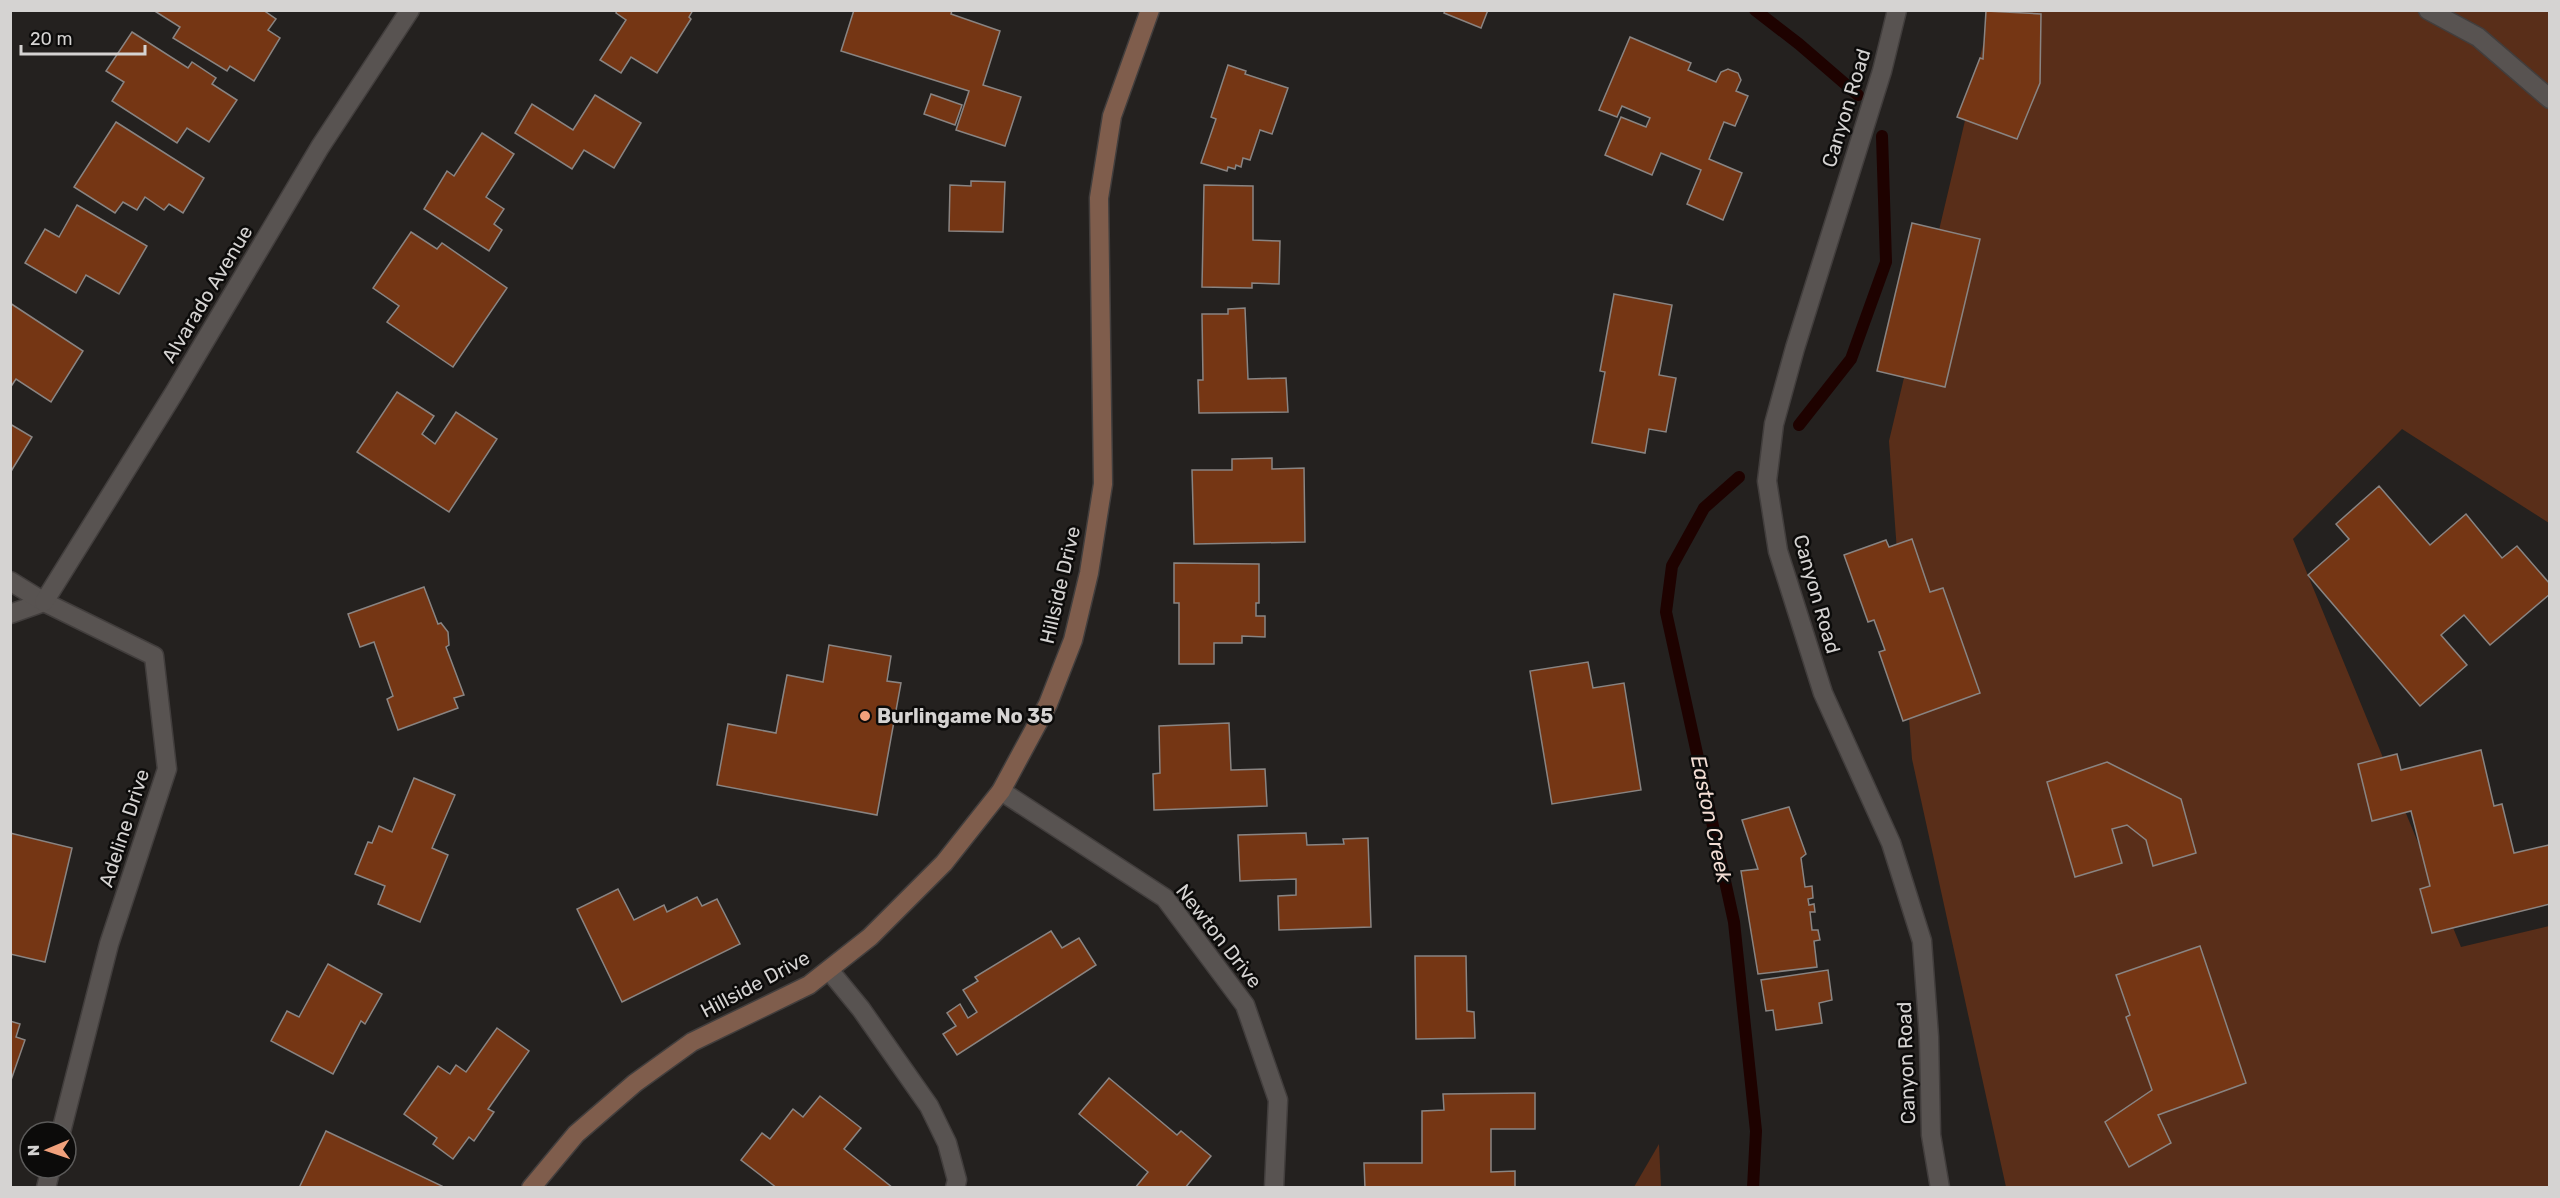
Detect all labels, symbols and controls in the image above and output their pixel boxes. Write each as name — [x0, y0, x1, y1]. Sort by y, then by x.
scale bar — [21, 18, 146, 56]
text: 20 m — [30, 28, 72, 50]
street label: Canyon Road — [1817, 46, 1875, 170]
street label: Alvarado Avenue — [156, 221, 258, 367]
street label: Hillside Drive — [1035, 524, 1085, 646]
street label: Canyon Road — [1789, 532, 1845, 656]
place label: Burlingame No 35 — [877, 704, 1053, 728]
marker: Burlingame No 35 — [858, 709, 872, 723]
water label: Easton Creek — [1686, 753, 1737, 886]
street label: Adeline Drive — [94, 766, 154, 890]
street label: Newton Drive — [1171, 879, 1267, 993]
street label: Hillside Drive — [696, 945, 814, 1023]
street label: Canyon Road — [1892, 1001, 1920, 1125]
north arrow — [18, 1120, 78, 1180]
text: N — [24, 1144, 43, 1157]

